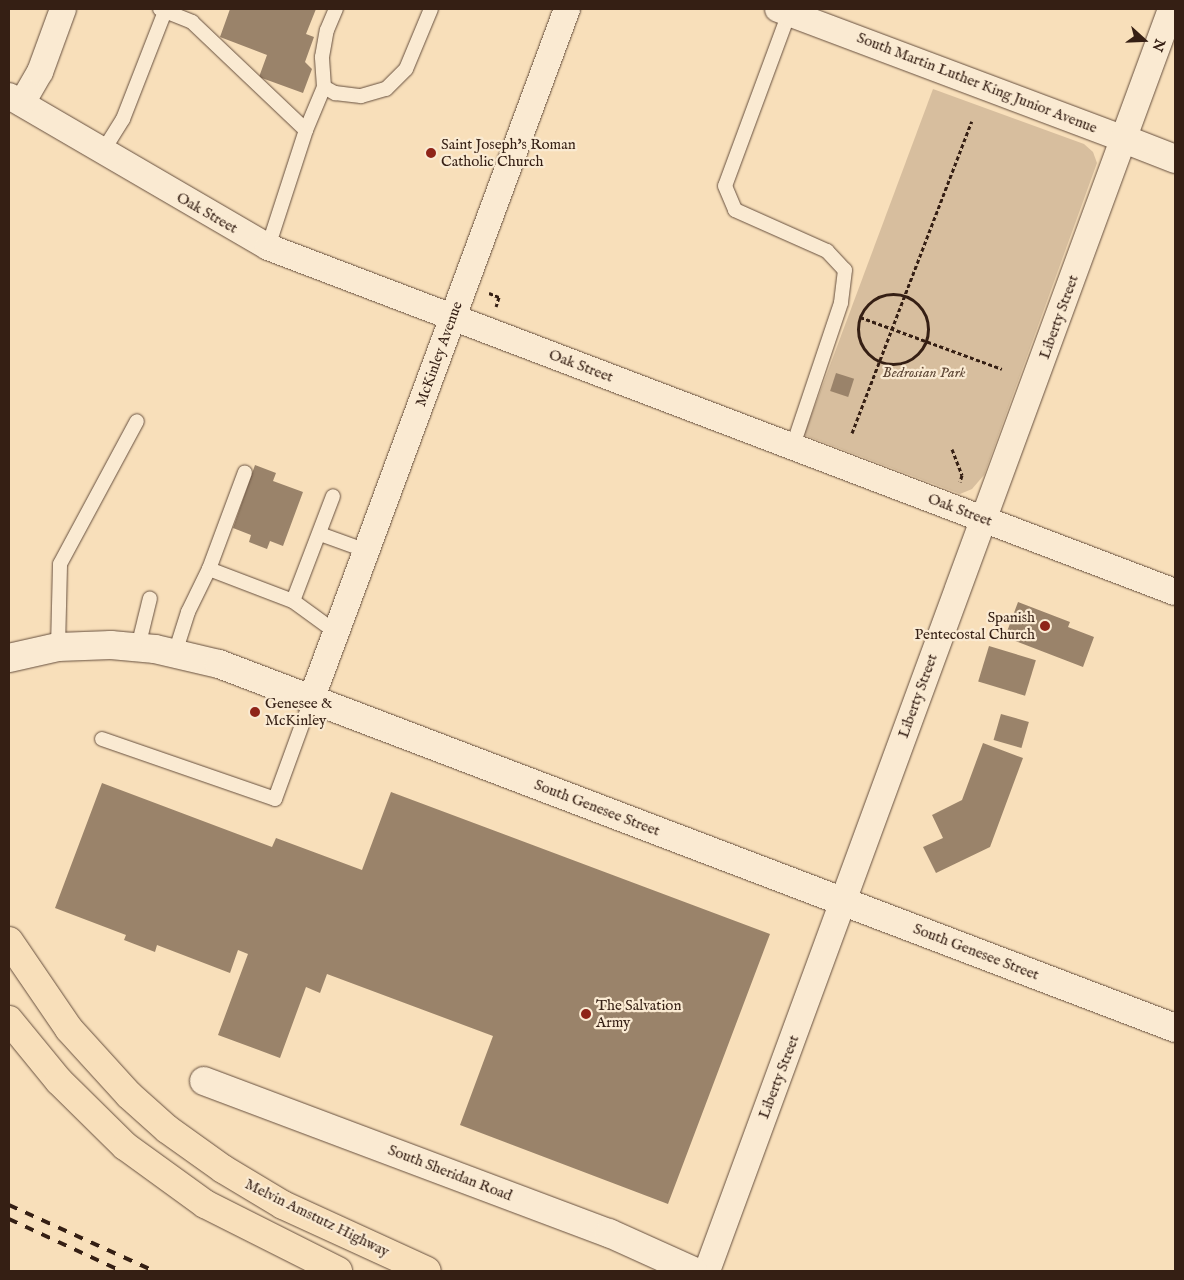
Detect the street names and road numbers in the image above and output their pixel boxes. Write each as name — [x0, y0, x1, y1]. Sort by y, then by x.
street label: South Martin Luther King Junior Avenue — [854, 29, 1100, 137]
street label: Oak Street — [173, 188, 241, 238]
street label: Liberty Street — [1035, 273, 1083, 361]
street label: McKinley Avenue — [412, 299, 466, 409]
street label: Oak Street — [546, 346, 616, 386]
street label: Oak Street — [925, 490, 995, 530]
street label: Liberty Street — [894, 652, 942, 740]
street label: South Genesee Street — [532, 776, 662, 840]
street label: South Genesee Street — [911, 920, 1041, 984]
street label: Liberty Street — [755, 1033, 803, 1121]
street label: South Sheridan Road — [385, 1141, 515, 1205]
street label: Melvin Amstutz Highway — [242, 1175, 392, 1261]

